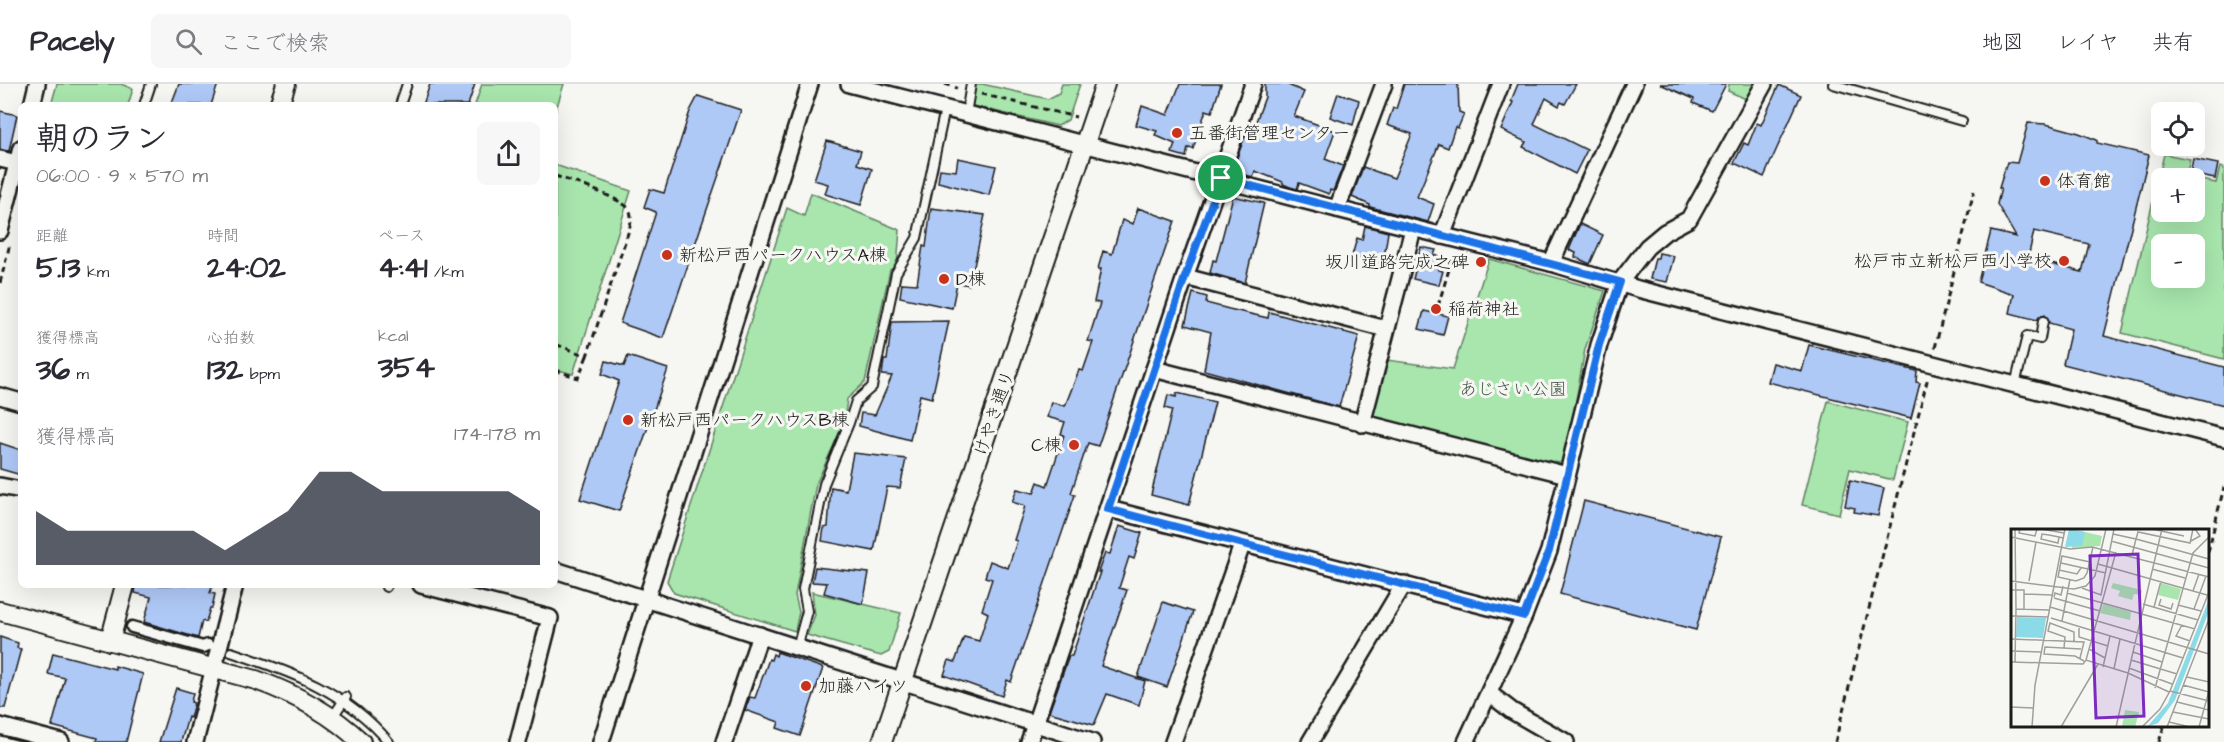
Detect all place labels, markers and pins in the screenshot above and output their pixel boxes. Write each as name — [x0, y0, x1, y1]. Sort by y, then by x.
place label: 五番街管理センター — [1189, 121, 1350, 146]
marker: 五番街管理センター — [1170, 126, 1184, 140]
pin — [1195, 152, 1246, 203]
place label: 体育館 — [2057, 169, 2111, 194]
marker: 体育館 — [2038, 174, 2052, 188]
place label: 新松戸西パークハウスA棟 — [679, 243, 887, 268]
marker: 新松戸西パークハウスA棟 — [660, 248, 674, 262]
place label: 松戸市立新松戸西小学校 — [1854, 249, 2052, 274]
place label: 坂川道路完成之碑 — [1325, 250, 1469, 275]
marker: 松戸市立新松戸西小学校 — [2057, 254, 2071, 268]
marker: 坂川道路完成之碑 — [1474, 255, 1488, 269]
place label: D棟 — [956, 267, 986, 292]
marker: D棟 — [937, 272, 951, 286]
place label: 稲荷神社 — [1448, 297, 1520, 322]
marker: 稲荷神社 — [1429, 302, 1443, 316]
place label: 新松戸西パークハウスB棟 — [640, 408, 849, 433]
marker: 新松戸西パークハウスB棟 — [621, 413, 635, 427]
place label: C棟 — [1031, 433, 1062, 458]
marker: C棟 — [1067, 438, 1081, 452]
place label: 加藤ハイツ — [818, 674, 908, 699]
marker: 加藤ハイツ — [799, 679, 813, 693]

